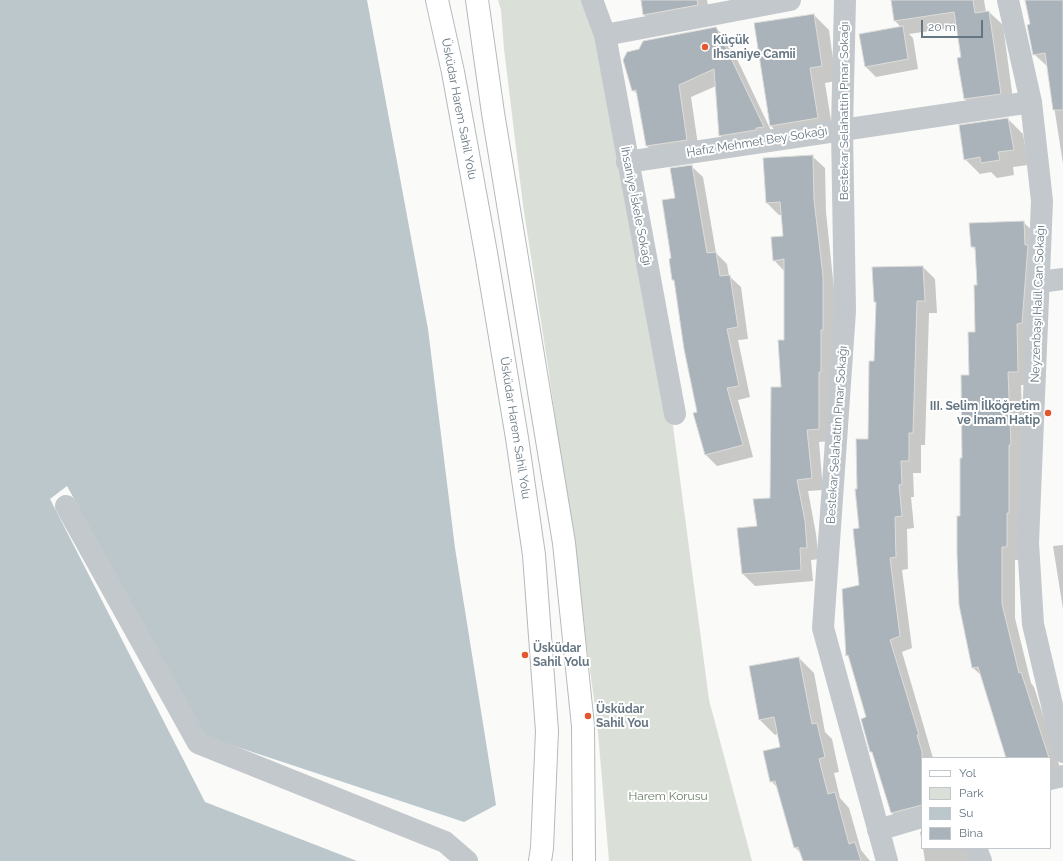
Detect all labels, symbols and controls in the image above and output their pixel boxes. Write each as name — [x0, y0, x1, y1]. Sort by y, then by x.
scale bar — [923, 12, 985, 38]
text: 20 m — [928, 20, 956, 34]
street label: Bestekar Selahattin Pınar Sokağı — [837, 22, 851, 200]
place label: Küçük Ihsaniye Camii — [713, 33, 796, 61]
street label: Üsküdar Harem Sahil Yolu — [438, 37, 480, 181]
marker: Küçük Ihsaniye Camii — [700, 42, 710, 52]
street label: Hafız Mehmet Bey Sokağı — [686, 124, 828, 160]
street label: İhsaniye İskele Sokağı — [617, 145, 655, 267]
street label: Neyzenbaşı Halil Can Sokağı — [1028, 225, 1048, 383]
street label: Bestekar Selahattin Pınar Sokağı — [824, 345, 850, 525]
street label: Üsküdar Harem Sahil Yolu — [497, 356, 533, 500]
place label: III. Selim İlköğretim ve İmam Hatip — [930, 399, 1040, 427]
marker: III. Selim İlköğretim ve İmam Hatip — [1043, 408, 1053, 418]
place label: Üsküdar Sahil Yolu — [533, 641, 590, 669]
marker: Üsküdar Sahil Yolu — [520, 650, 530, 660]
place label: Üsküdar Sahil You — [596, 702, 649, 730]
marker: Üsküdar Sahil You — [583, 711, 593, 721]
legend — [921, 757, 1051, 849]
text: Yol — [959, 766, 976, 780]
text: Park — [959, 786, 984, 800]
park label: Harem Korusu — [628, 789, 708, 803]
text: Su — [959, 806, 973, 820]
text: Bina — [959, 826, 983, 840]

